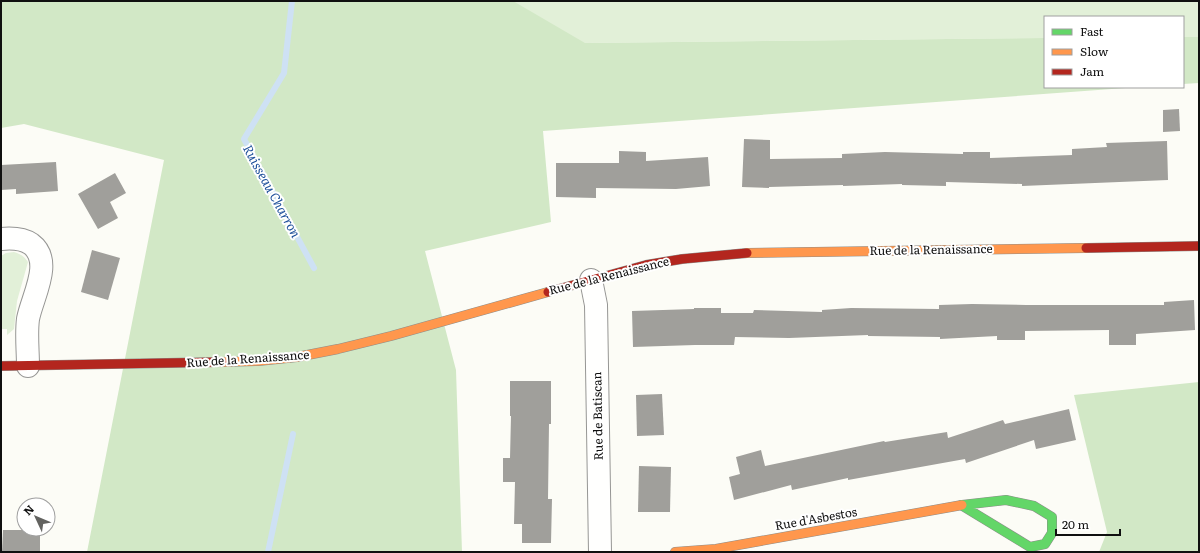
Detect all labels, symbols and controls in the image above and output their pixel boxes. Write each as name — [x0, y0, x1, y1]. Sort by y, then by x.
legend — [1044, 16, 1184, 88]
text: Fast — [1080, 22, 1104, 40]
text: Slow — [1080, 42, 1109, 60]
text: Jam — [1080, 62, 1105, 80]
water label: Ruisseau Charron — [239, 141, 306, 241]
street label: Rue de la Renaissance — [869, 239, 993, 259]
street label: Rue de la Renaissance — [547, 251, 671, 299]
street label: Rue de la Renaissance — [186, 345, 310, 371]
street label: Rue de Batiscan — [587, 371, 607, 461]
north arrow — [16, 497, 56, 537]
text: N — [19, 500, 37, 518]
street label: Rue d'Asbestos — [773, 502, 859, 534]
scale bar — [1056, 511, 1120, 537]
text: 20 m — [1062, 515, 1089, 533]

